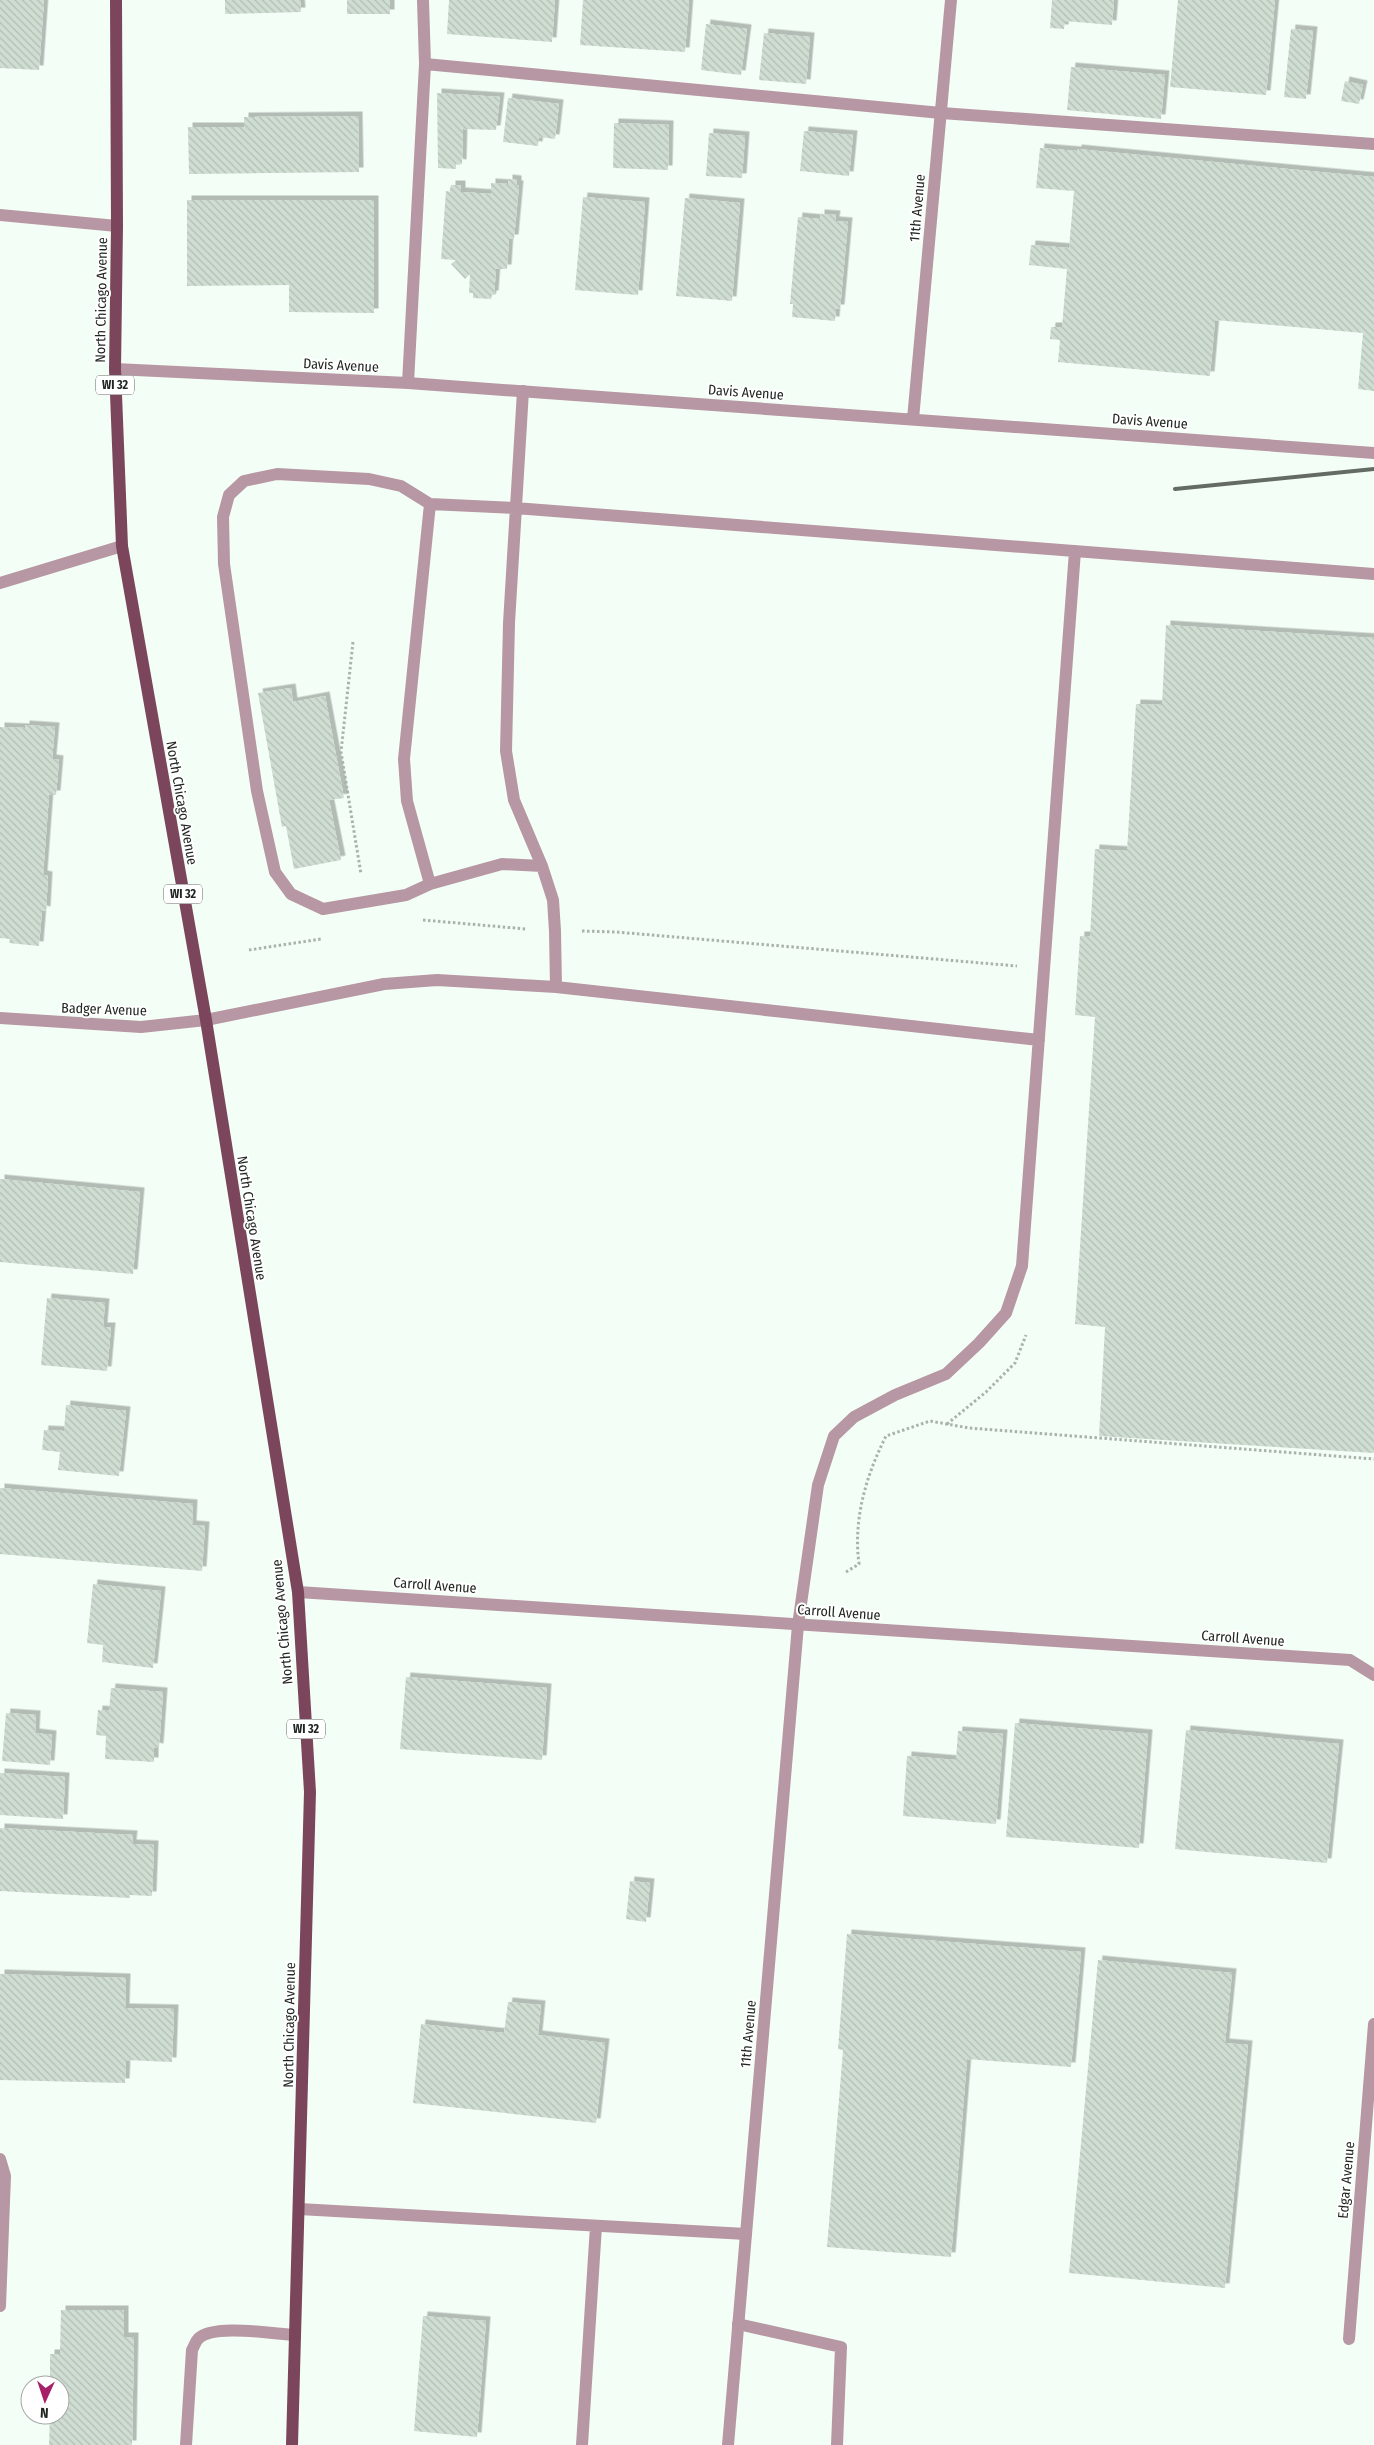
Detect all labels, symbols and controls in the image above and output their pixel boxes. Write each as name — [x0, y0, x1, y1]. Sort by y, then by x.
street label: 11th Avenue — [906, 173, 929, 243]
street label: North Chicago Avenue — [92, 237, 111, 363]
street label: Davis Avenue — [303, 355, 379, 376]
road number: WI 32 — [96, 376, 134, 394]
street label: Davis Avenue — [708, 381, 784, 404]
street label: Davis Avenue — [1112, 410, 1188, 433]
street label: North Chicago Avenue — [162, 740, 201, 866]
road number: WI 32 — [164, 884, 202, 904]
street label: Badger Avenue — [61, 1000, 147, 1019]
street label: North Chicago Avenue — [233, 1155, 270, 1281]
street label: North Chicago Avenue — [269, 1559, 296, 1685]
street label: Carroll Avenue — [393, 1574, 477, 1597]
street label: Carroll Avenue — [797, 1601, 881, 1624]
street label: Carroll Avenue — [1201, 1627, 1285, 1650]
road number: WI 32 — [287, 1720, 325, 1738]
street label: North Chicago Avenue — [280, 1962, 299, 2088]
street label: 11th Avenue — [737, 1999, 760, 2069]
street label: Edgar Avenue — [1335, 2141, 1358, 2219]
north arrow — [20, 2375, 70, 2425]
text: N — [40, 2404, 49, 2421]

